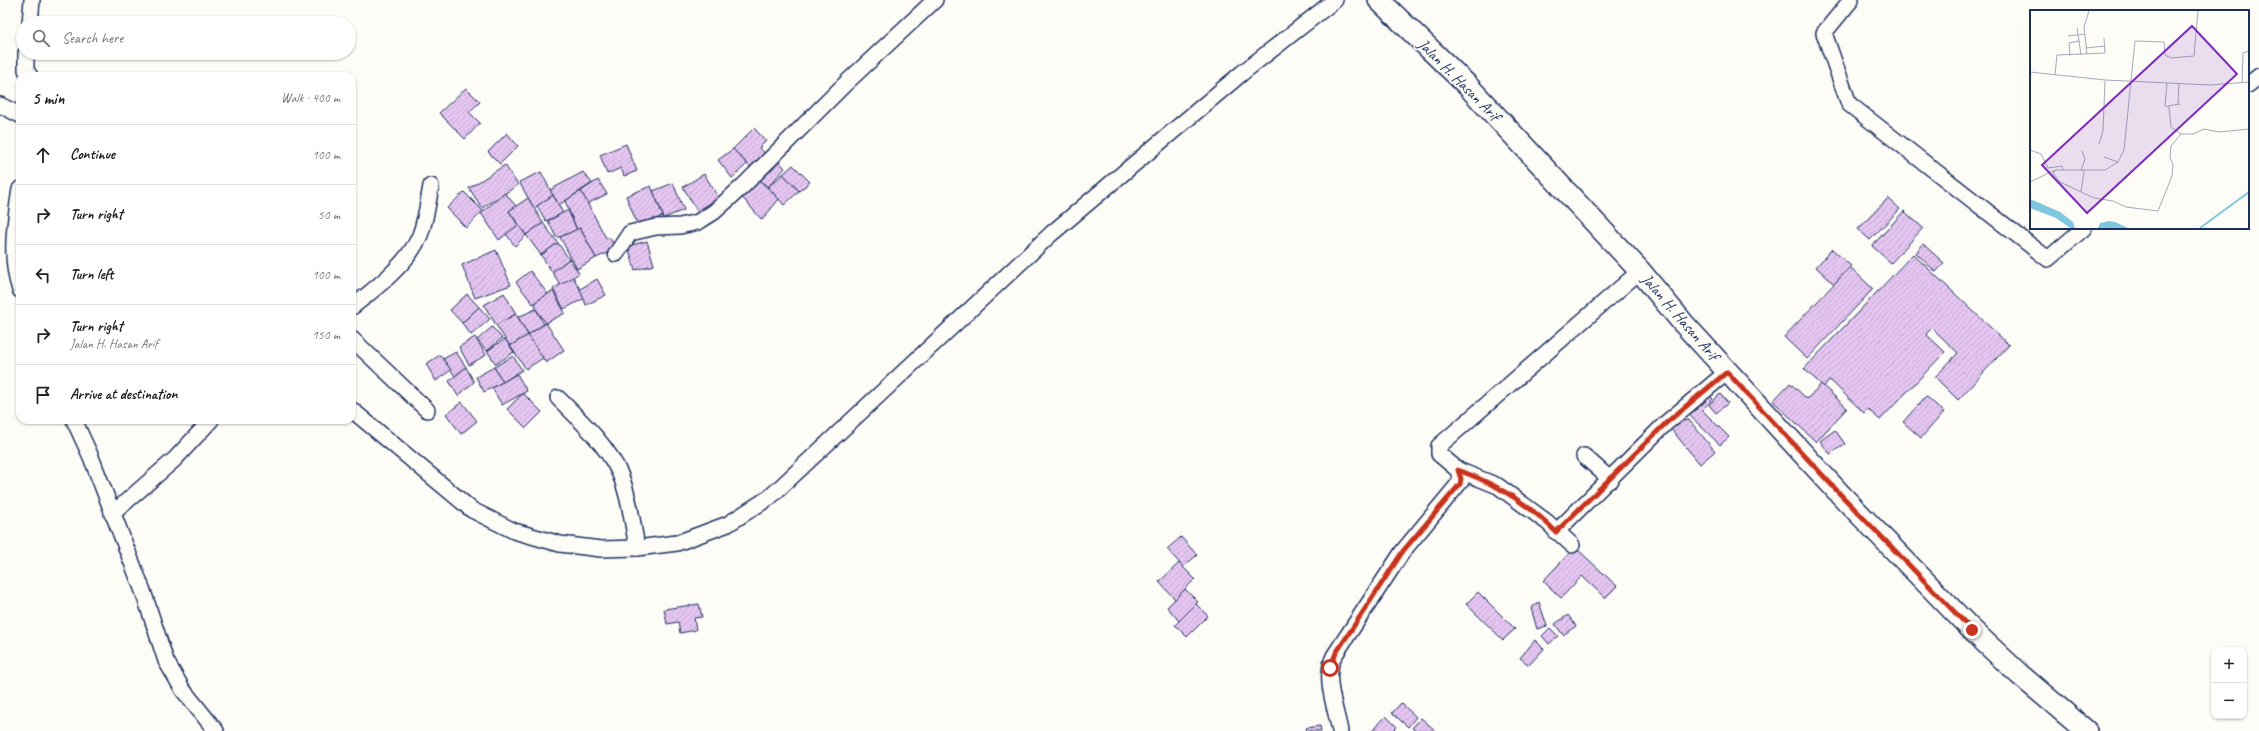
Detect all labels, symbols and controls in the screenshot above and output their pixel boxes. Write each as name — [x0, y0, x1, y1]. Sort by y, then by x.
inset map — [2030, 10, 2249, 229]
search box — [16, 16, 356, 60]
icon: search — [30, 27, 52, 49]
text: Search here — [62, 29, 123, 48]
street label: Jalan H. Hasan Arif — [1413, 34, 1507, 128]
text: 5 min — [32, 88, 64, 109]
text: Walk · 400 m — [281, 90, 340, 106]
icon: ahead — [32, 144, 54, 166]
text: Continue — [70, 145, 115, 164]
text: 100 m — [312, 147, 340, 163]
icon: right — [32, 204, 54, 226]
text: Turn right — [70, 205, 123, 224]
text: 50 m — [318, 207, 340, 223]
icon: left — [32, 264, 54, 286]
text: Turn left — [70, 265, 113, 284]
text: 100 m — [312, 267, 340, 283]
street label: Jalan H. Hasan Arif — [1636, 269, 1725, 367]
text: Turn right — [70, 317, 123, 336]
icon: right — [32, 324, 54, 346]
text: 150 m — [312, 327, 340, 343]
text: Jalan H. Hasan Arif — [70, 336, 158, 352]
icon: arrive — [32, 384, 54, 406]
text: Arrive at destination — [70, 385, 177, 404]
route end — [1963, 621, 1981, 639]
map controls — [2211, 647, 2247, 719]
button: + — [2211, 647, 2247, 683]
route start — [1321, 659, 1339, 677]
button: − — [2211, 683, 2247, 719]

